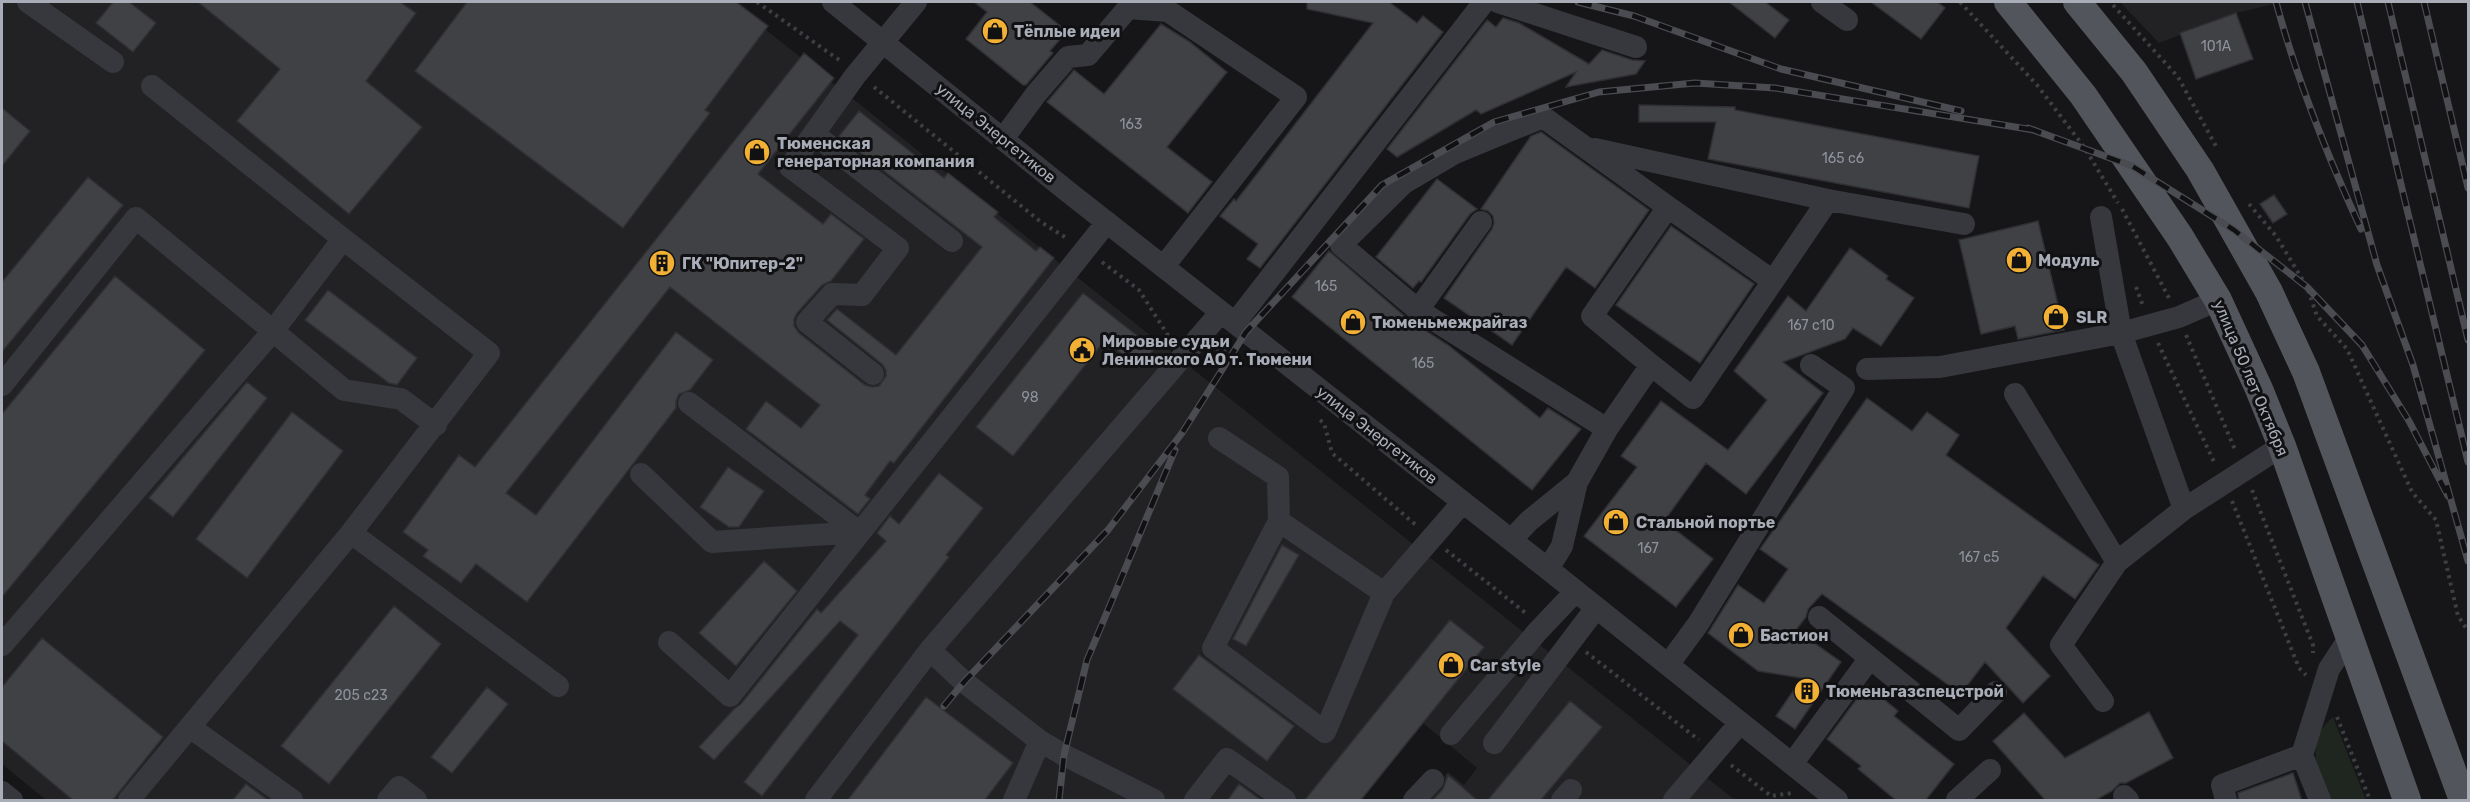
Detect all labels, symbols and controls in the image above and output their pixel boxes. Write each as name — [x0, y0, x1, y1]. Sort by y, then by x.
shop icon: Тёплые идеи — [980, 16, 1010, 46]
place label: Тёплые идеи — [1014, 22, 1120, 41]
house number: 101А — [2201, 38, 2232, 55]
street label: улица Энергетиков — [932, 79, 1060, 187]
house number: 163 — [1120, 116, 1142, 133]
place label: Тюменская генераторная компания — [777, 134, 975, 171]
shop icon: Тюменская генераторная компания — [742, 137, 772, 167]
house number: 165 с6 — [1822, 150, 1864, 167]
shop icon: Модуль — [2004, 245, 2034, 275]
building icon: ГК "Юпитер-2" — [647, 248, 677, 278]
place label: Модуль — [2038, 251, 2099, 270]
place label: ГК "Юпитер-2" — [682, 254, 803, 273]
house number: 165 — [1315, 278, 1337, 295]
street label: улица 50 лет Октября — [2209, 297, 2293, 459]
shop icon: SLR — [2041, 302, 2071, 332]
shop icon: Тюменьмежрайгаз — [1338, 307, 1368, 337]
place label: SLR — [2076, 308, 2107, 327]
place label: Тюменьмежрайгаз — [1372, 313, 1528, 332]
house number: 167 с10 — [1787, 317, 1835, 334]
place label: Мировые судьи Ленинского АО т. Тюмени — [1102, 332, 1312, 369]
public building icon: Мировые судьи Ленинского АО т. Тюмени — [1067, 335, 1097, 365]
house number: 165 — [1412, 355, 1434, 372]
street label: улица Энергетиков — [1313, 382, 1441, 488]
house number: 98 — [1021, 389, 1039, 406]
shop icon: Стальной портье — [1601, 507, 1631, 537]
place label: Стальной портье — [1636, 513, 1775, 532]
house number: 167 — [1637, 540, 1659, 557]
house number: 167 с5 — [1959, 549, 1999, 566]
shop icon: Бастион — [1726, 620, 1756, 650]
place label: Бастион — [1760, 626, 1828, 645]
shop icon: Car style — [1436, 650, 1466, 680]
place label: Car style — [1470, 656, 1541, 675]
building icon: Тюменьгазспецстрой — [1792, 676, 1822, 706]
place label: Тюменьгазспецстрой — [1826, 682, 2004, 701]
house number: 205 с23 — [334, 687, 388, 704]

